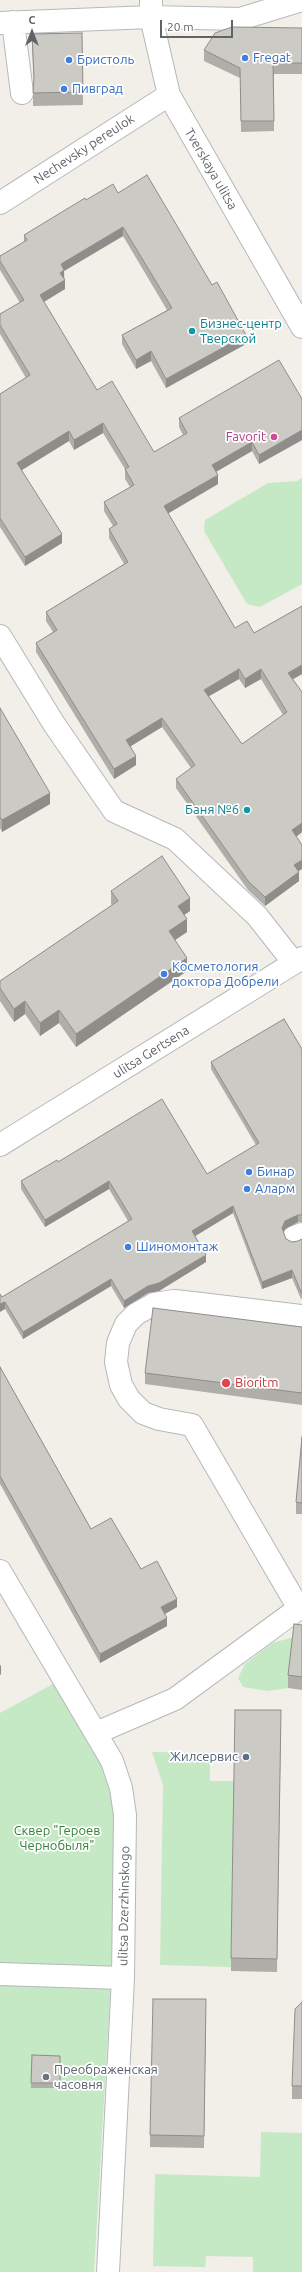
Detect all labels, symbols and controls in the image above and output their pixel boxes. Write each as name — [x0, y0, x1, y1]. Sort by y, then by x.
north arrow — [12, 12, 52, 52]
scale bar — [162, 12, 235, 38]
text: С — [28, 14, 36, 26]
text: 20 m — [167, 20, 194, 33]
place label: Fregat — [253, 50, 291, 66]
place label: Бристоль — [77, 52, 134, 68]
marker: Fregat — [240, 53, 250, 63]
marker: Бристоль — [64, 55, 74, 65]
place label: Пивград — [72, 81, 123, 97]
marker: Пивград — [59, 84, 69, 94]
street label: Nechevsky pereulok — [31, 111, 137, 187]
street label: Tverskaya ulitsa — [181, 125, 241, 213]
place label: Бизнес-центр Тверской — [200, 316, 282, 347]
marker: Бизнес-центр Тверской — [187, 326, 197, 336]
place label: Favorit — [226, 429, 266, 445]
marker: Favorit — [269, 432, 279, 442]
place label: Баня №6 — [185, 802, 239, 818]
marker: Баня №6 — [242, 805, 252, 815]
place label: Косметология доктора Добрели — [172, 959, 279, 990]
marker: Косметология доктора Добрели — [159, 969, 169, 979]
street label: ulitsa Gertsena — [110, 1022, 192, 1082]
place label: Бинар — [257, 1164, 295, 1180]
marker: Бинар — [244, 1167, 254, 1177]
place label: Аларм — [255, 1181, 295, 1197]
marker: Аларм — [242, 1184, 252, 1194]
place label: Шиномонтаж — [136, 1239, 218, 1255]
marker: Шиномонтаж — [123, 1242, 133, 1252]
place label: Bioritm — [235, 1375, 278, 1391]
marker: Bioritm — [220, 1377, 232, 1389]
place label: Жилсервис — [170, 1749, 238, 1765]
marker: Жилсервис — [241, 1752, 251, 1762]
park label: Сквер "Героев Чернобыля" — [14, 1823, 100, 1854]
street label: ulitsa Dzerzhinskogo — [115, 1846, 133, 1966]
place label: Преображенская часовня — [54, 2062, 158, 2093]
marker: Преображенская часовня — [41, 2072, 51, 2082]

